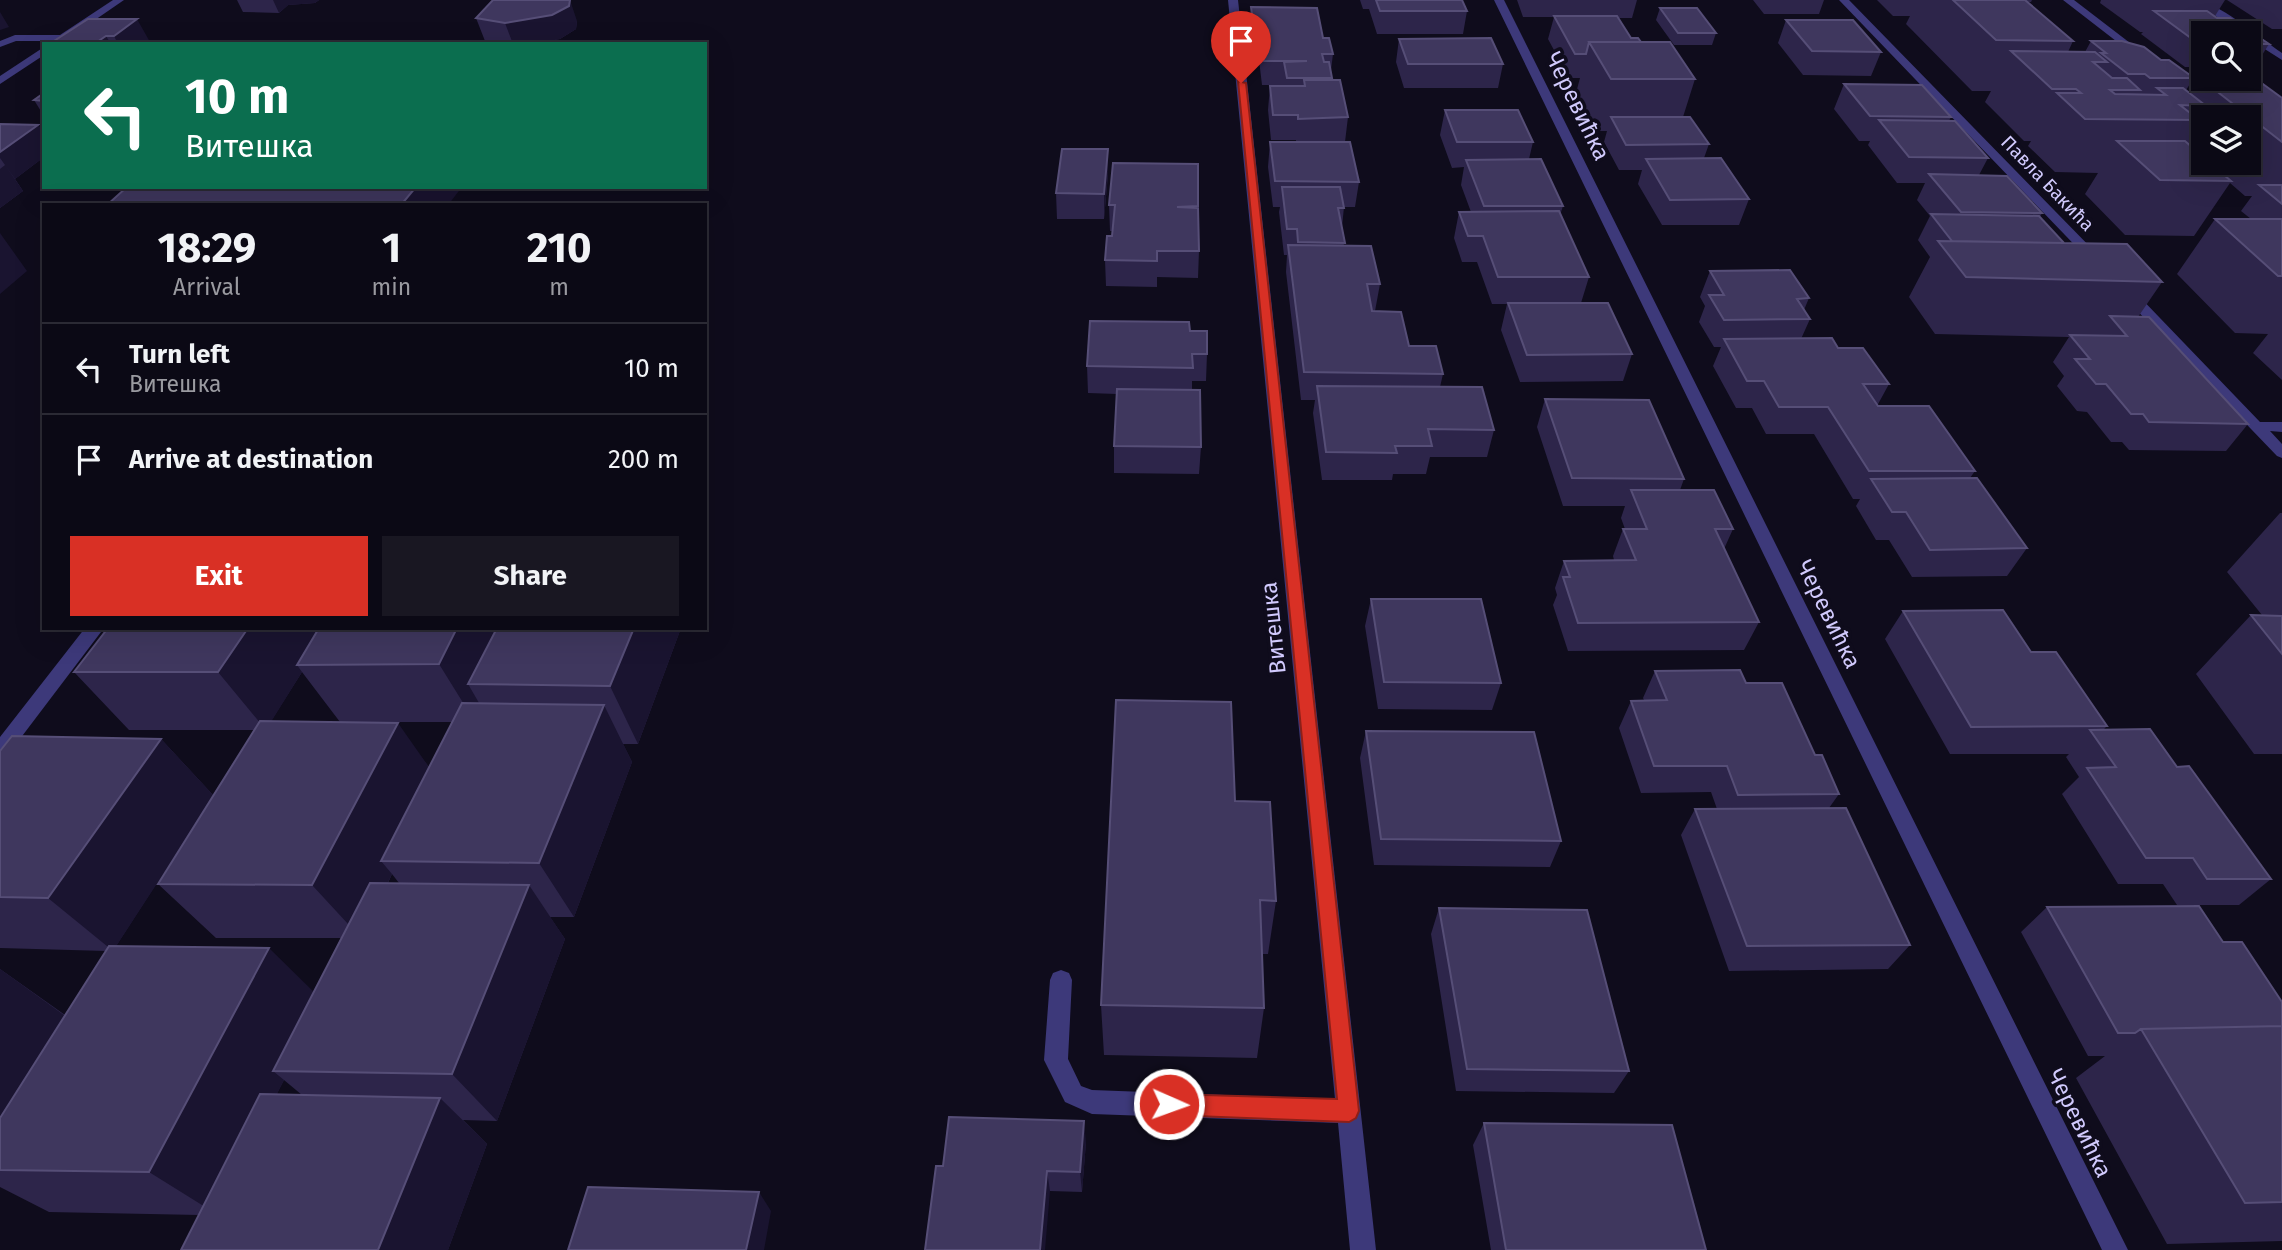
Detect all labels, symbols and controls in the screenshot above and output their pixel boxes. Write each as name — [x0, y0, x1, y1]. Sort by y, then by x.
pin — [1211, 11, 1271, 83]
map controls — [2191, 21, 2261, 175]
button: search — [2191, 21, 2261, 91]
icon: arrive — [1222, 22, 1260, 60]
street label: Черевићка — [1540, 47, 1616, 165]
text: 10 m — [185, 67, 289, 126]
icon: left — [70, 70, 161, 161]
button: layers — [2191, 105, 2261, 175]
text: Витешка — [185, 127, 314, 165]
street label: Павла Бакића — [1996, 131, 2099, 236]
text: 18:29 — [157, 223, 256, 273]
text: 1 — [382, 223, 401, 273]
text: 210 — [527, 223, 592, 273]
text: Arrival — [173, 273, 241, 301]
text: min — [372, 273, 411, 301]
text: m — [549, 273, 569, 301]
text: Turn left — [129, 339, 230, 370]
icon: left — [70, 350, 108, 388]
text: 10 m — [624, 353, 679, 384]
text: Витешка — [129, 370, 222, 398]
icon: arrive — [70, 441, 108, 479]
text: Arrive at destination — [129, 444, 373, 475]
text: 200 m — [608, 444, 679, 475]
button: Exit — [70, 536, 368, 616]
button: Share — [382, 536, 679, 616]
street label: Черевићка — [1791, 555, 1867, 673]
street label: Витешка — [1254, 581, 1292, 675]
street label: Черевићка — [2042, 1064, 2118, 1182]
position arrow — [1132, 1067, 1206, 1141]

